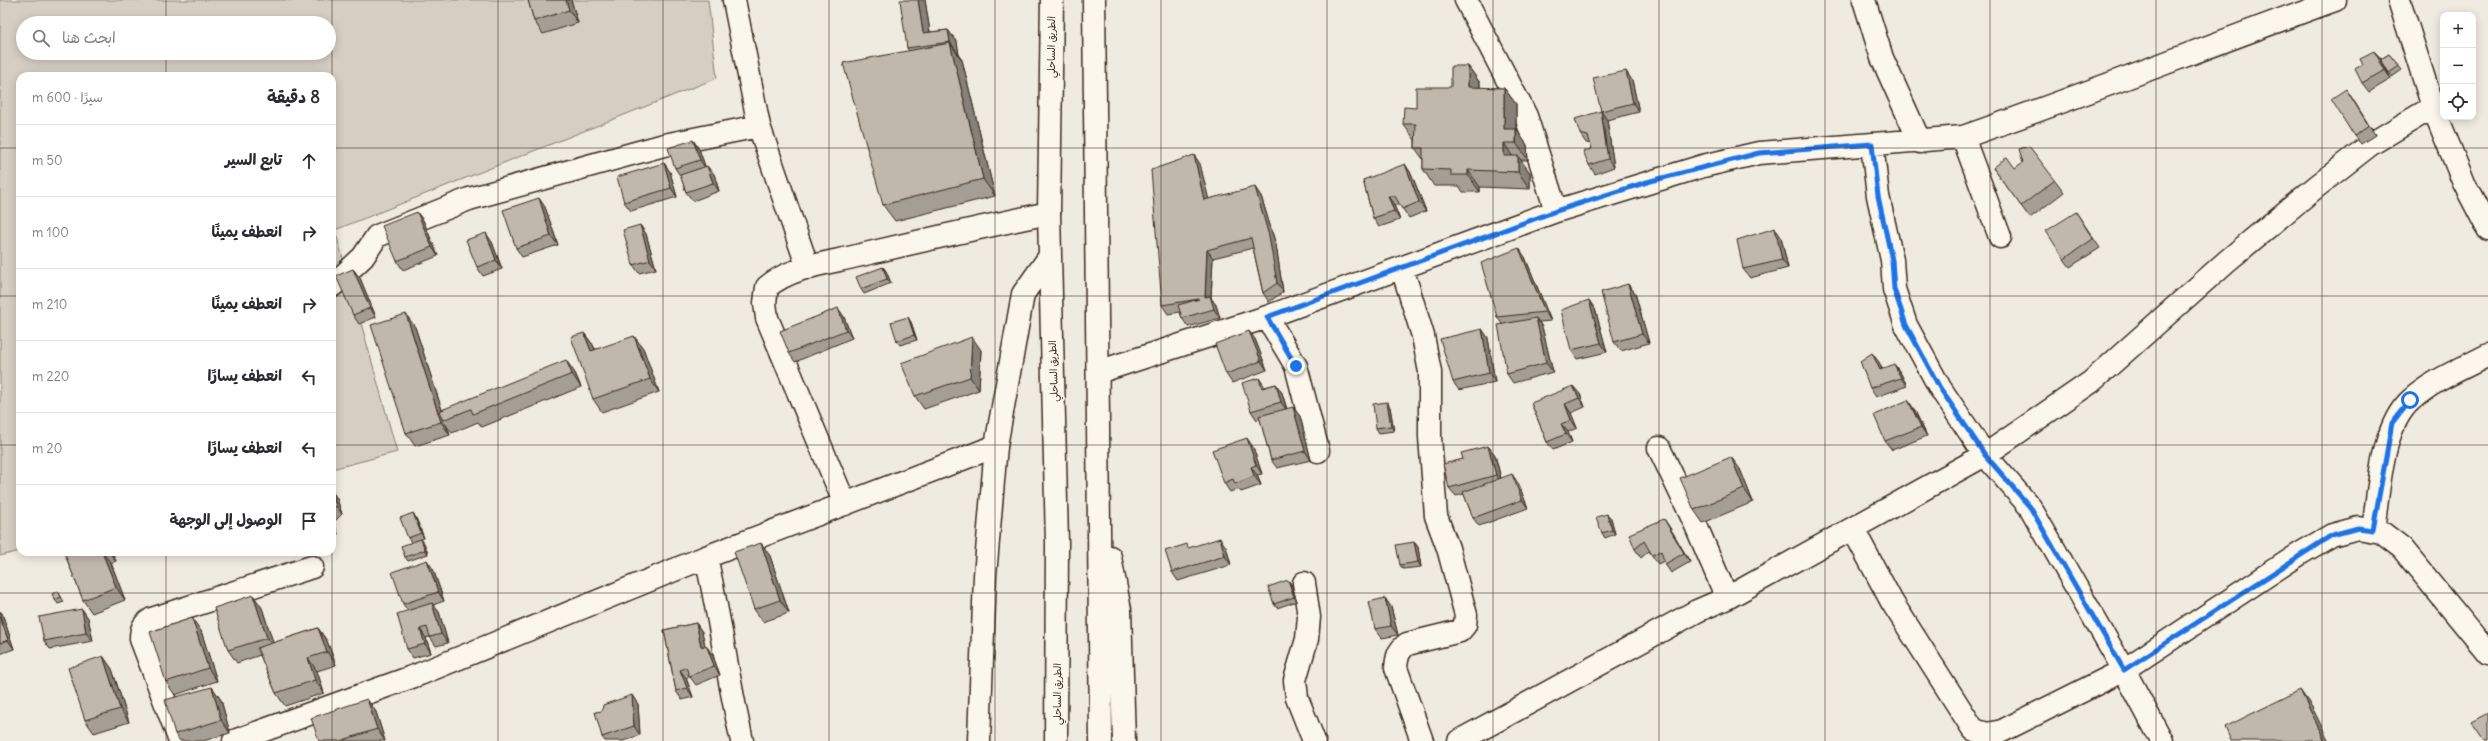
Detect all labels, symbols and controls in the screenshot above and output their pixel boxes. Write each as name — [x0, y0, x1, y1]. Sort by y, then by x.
map controls — [2440, 12, 2476, 120]
button: + — [2440, 12, 2476, 48]
search box — [16, 16, 336, 60]
street label: الطريق الساحلي — [1045, 16, 1061, 78]
icon: search — [30, 27, 52, 49]
text: ابحث هنا — [62, 28, 116, 47]
button: − — [2440, 48, 2476, 84]
button: locate — [2440, 84, 2476, 120]
text: 8 دقيقة — [267, 86, 320, 108]
text: سيرًا · 600 m — [32, 89, 103, 106]
text: تابع السير — [225, 150, 282, 169]
icon: ahead — [298, 150, 320, 172]
text: 50 m — [32, 152, 63, 169]
text: انعطف يمينًا — [211, 222, 282, 241]
icon: right — [298, 222, 320, 244]
text: 100 m — [32, 224, 69, 241]
text: انعطف يمينًا — [211, 294, 282, 313]
icon: right — [298, 294, 320, 316]
text: 210 m — [32, 296, 67, 313]
street label: الطريق الساحلي — [1046, 340, 1064, 402]
route end — [1287, 357, 1305, 375]
text: انعطف يسارًا — [208, 366, 282, 385]
icon: left — [298, 366, 320, 388]
text: 220 m — [32, 368, 69, 385]
route start — [2401, 391, 2419, 409]
text: انعطف يسارًا — [208, 438, 282, 457]
icon: left — [298, 438, 320, 460]
text: 20 m — [32, 440, 62, 457]
text: الوصول إلى الوجهة — [169, 510, 282, 529]
icon: arrive — [298, 510, 320, 532]
street label: الطريق الساحلي — [1051, 663, 1067, 725]

